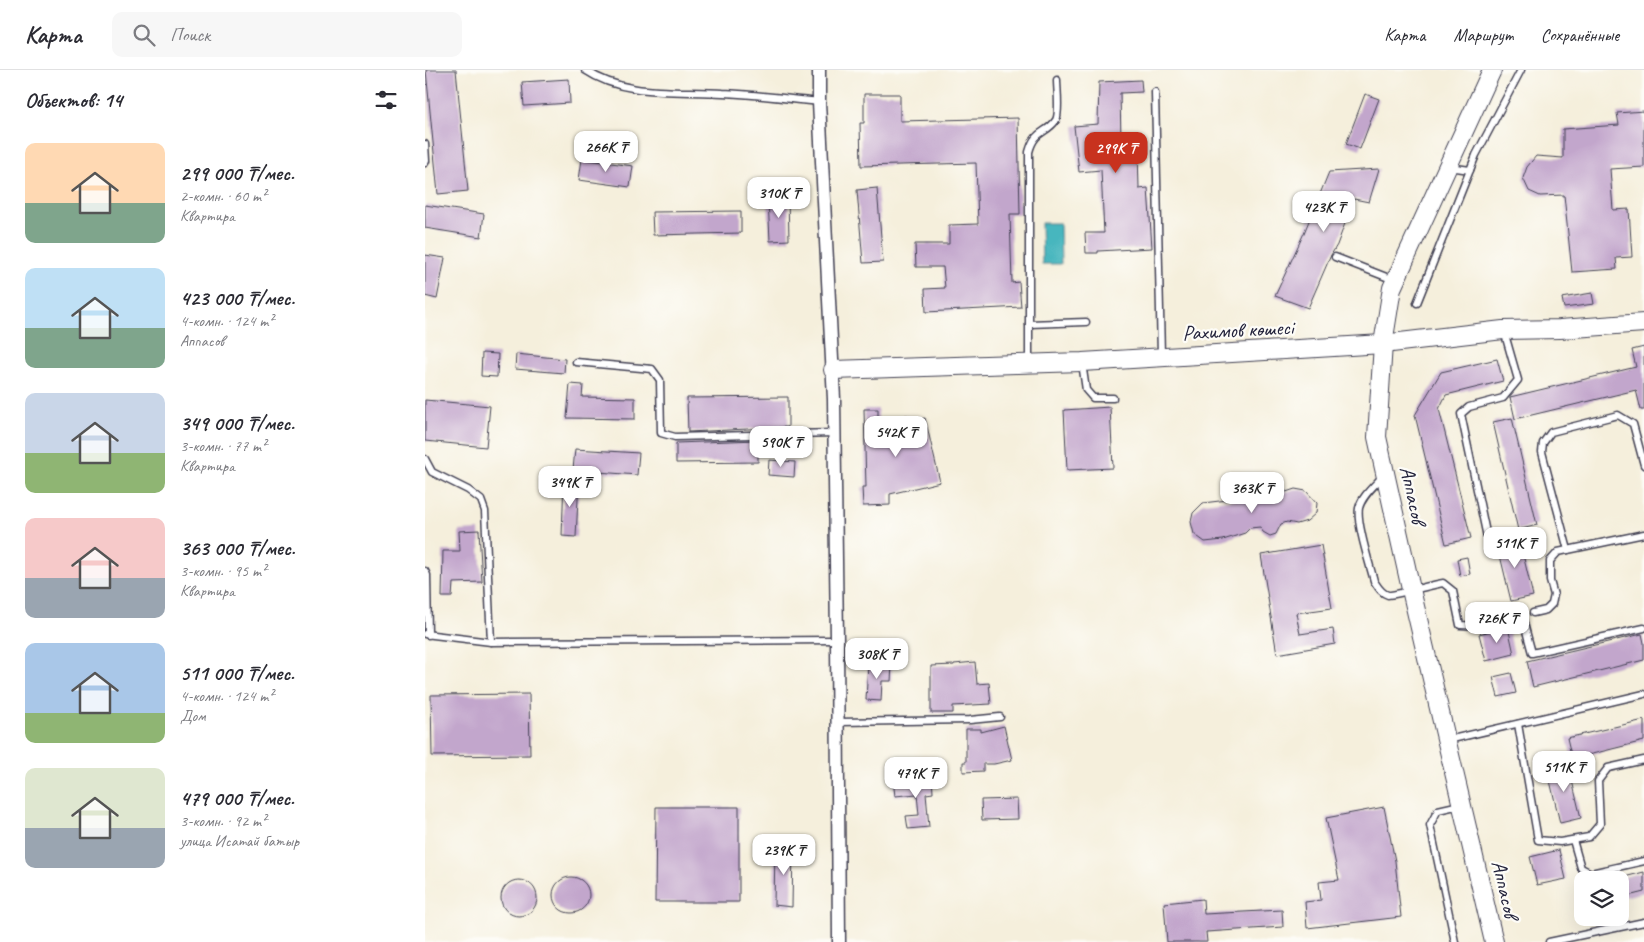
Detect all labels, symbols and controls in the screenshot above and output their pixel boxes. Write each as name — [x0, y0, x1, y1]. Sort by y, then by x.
search box — [112, 12, 462, 57]
text: Карта — [25, 20, 82, 50]
icon: search — [130, 21, 158, 49]
text: Поиск — [170, 23, 210, 47]
text: Карта — [1384, 24, 1425, 46]
text: Маршрут — [1453, 24, 1513, 46]
text: Сохранённые — [1541, 24, 1619, 46]
icon: filters — [372, 86, 400, 114]
text: Объектов: 14 — [25, 87, 122, 113]
pin: 266K ₸ — [565, 131, 647, 173]
pin: 299K ₸ — [1075, 132, 1157, 174]
text: 266K ₸ — [585, 137, 627, 157]
text: 299K ₸ — [1095, 138, 1137, 158]
text: 299 000 ₸/мес. — [180, 160, 294, 186]
icon: home — [65, 163, 125, 223]
pin: 310K ₸ — [738, 176, 820, 219]
text: 310K ₸ — [758, 183, 800, 203]
text: 2-комн. · 60 m² — [180, 186, 266, 206]
pin: 423K ₸ — [1283, 190, 1365, 233]
text: 423K ₸ — [1303, 197, 1345, 217]
text: Квартира — [180, 206, 235, 226]
text: 423 000 ₸/мес. — [180, 285, 295, 311]
icon: home — [65, 288, 125, 348]
text: 4-комн. · 124 m² — [180, 311, 273, 331]
street label: Рахимов көшесі — [1182, 314, 1297, 346]
text: Аппасов — [180, 331, 224, 351]
text: 349 000 ₸/мес. — [180, 410, 294, 436]
icon: home — [65, 413, 125, 473]
pin: 542K ₸ — [855, 416, 937, 458]
text: 542K ₸ — [875, 422, 917, 442]
pin: 590K ₸ — [740, 426, 822, 468]
text: 590K ₸ — [761, 432, 801, 452]
text: 3-комн. · 77 m² — [180, 436, 266, 456]
text: Квартира — [180, 456, 235, 476]
street label: Аппасов — [1394, 464, 1433, 531]
pin: 349K ₸ — [529, 466, 611, 508]
text: 349K ₸ — [549, 472, 591, 492]
pin: 363K ₸ — [1211, 472, 1293, 514]
text: 363K ₸ — [1231, 478, 1273, 498]
pin: 511K ₸ — [1474, 526, 1556, 569]
text: 511K ₸ — [1494, 533, 1536, 553]
text: 363 000 ₸/мес. — [180, 535, 295, 561]
icon: home — [65, 538, 125, 598]
text: 3-комн. · 95 m² — [180, 561, 266, 581]
text: Квартира — [180, 581, 235, 601]
pin: 726K ₸ — [1456, 602, 1538, 644]
text: 726K ₸ — [1476, 608, 1518, 628]
pin: 308K ₸ — [836, 638, 918, 680]
text: 308K ₸ — [856, 644, 898, 664]
text: 511 000 ₸/мес. — [180, 660, 294, 686]
icon: home — [65, 663, 125, 723]
text: 4-комн. · 124 m² — [180, 686, 273, 706]
text: Дом — [180, 706, 206, 726]
pin: 511K ₸ — [1523, 750, 1605, 793]
pin: 479K ₸ — [875, 756, 957, 799]
text: 511K ₸ — [1543, 757, 1585, 777]
text: 479K ₸ — [895, 763, 937, 783]
text: 479 000 ₸/мес. — [180, 785, 294, 811]
icon: home — [65, 788, 125, 848]
text: 3-комн. · 92 m² — [180, 811, 266, 831]
text: улица Исатай батыр — [180, 831, 299, 851]
pin: 239K ₸ — [743, 834, 825, 876]
text: 239K ₸ — [763, 840, 805, 860]
street label: Аппасов — [1486, 858, 1525, 925]
map controls — [1574, 871, 1629, 926]
button: layers — [1574, 871, 1629, 926]

